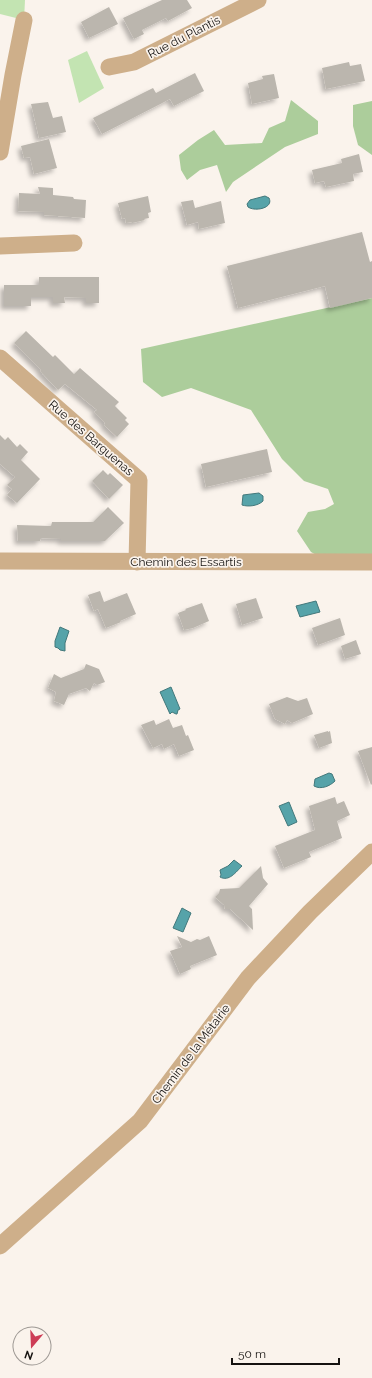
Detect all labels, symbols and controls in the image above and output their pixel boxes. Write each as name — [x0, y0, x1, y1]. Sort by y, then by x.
street label: Rue du Plantis — [146, 13, 223, 61]
street label: Rue des Barguenas — [46, 397, 136, 479]
street label: Chemin des Essartis — [130, 555, 242, 569]
street label: Chemin de la Métairie — [149, 1002, 233, 1106]
north arrow — [12, 1326, 52, 1366]
scale bar — [232, 1340, 339, 1366]
text: N — [23, 1347, 35, 1362]
text: 50 m — [238, 1347, 266, 1361]

